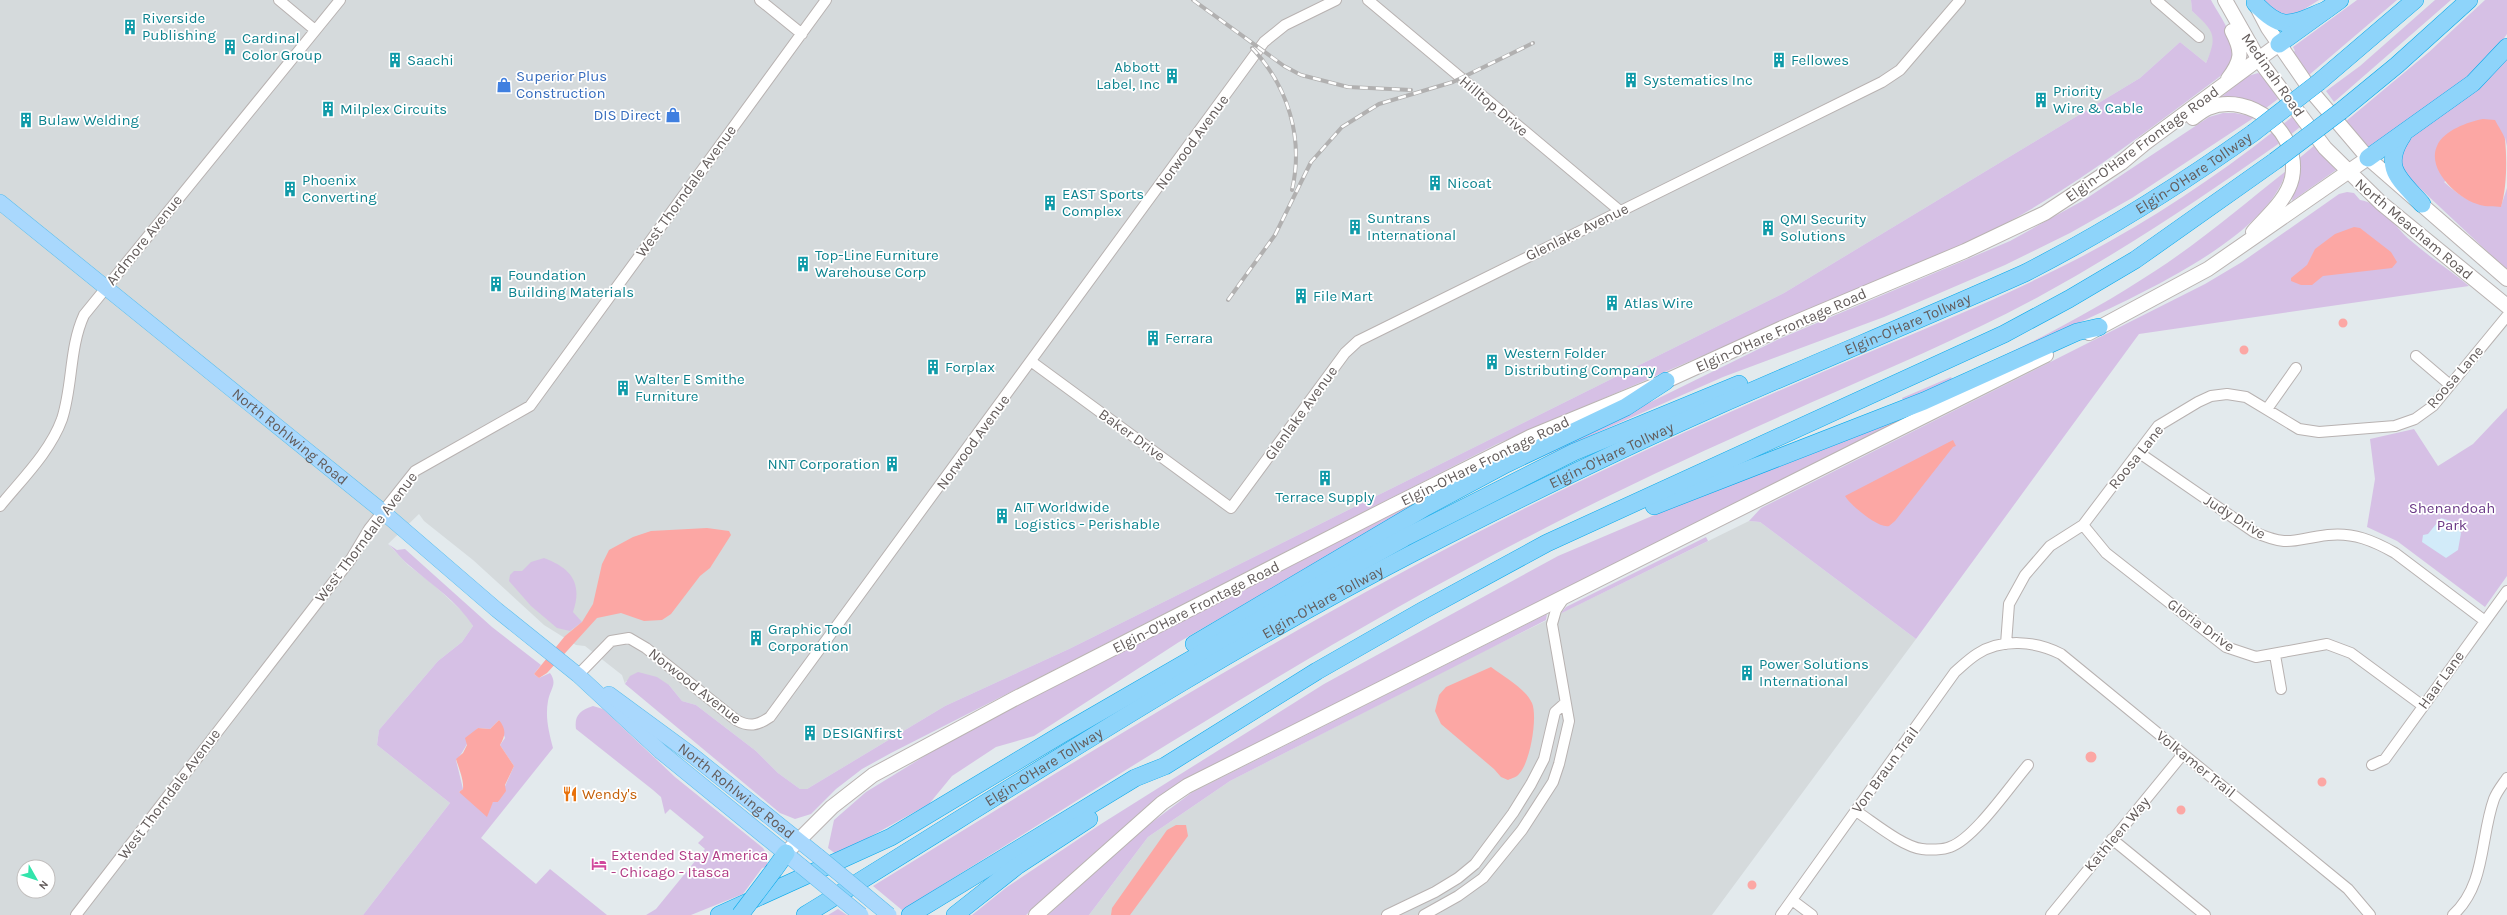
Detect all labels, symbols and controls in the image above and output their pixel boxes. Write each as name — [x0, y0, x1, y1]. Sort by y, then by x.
place label: Riverside Publishing — [142, 9, 216, 44]
building icon: Riverside Publishing — [121, 18, 139, 36]
place label: Cardinal Color Group — [242, 29, 322, 64]
street label: Medinah Road — [2237, 30, 2309, 120]
building icon: Cardinal Color Group — [221, 38, 239, 56]
building icon: Saachi — [386, 51, 404, 69]
place label: Saachi — [407, 51, 454, 69]
building icon: Fellowes — [1770, 51, 1788, 69]
place label: Fellowes — [1791, 51, 1849, 69]
place label: Abbott Label, Inc — [1096, 58, 1160, 93]
place label: Superior Plus Construction — [516, 67, 607, 102]
building icon: Abbott Label, Inc — [1163, 67, 1181, 85]
building icon: Systematics Inc — [1622, 71, 1640, 89]
place label: Systematics Inc — [1643, 71, 1753, 89]
street label: Hilltop Drive — [1456, 72, 1532, 140]
shop icon: Superior Plus Construction — [495, 76, 513, 94]
place label: Priority Wire & Cable — [2053, 82, 2143, 117]
street label: Elgin-O'Hare Frontage Road — [2062, 82, 2222, 206]
street label: Norwood Avenue — [1152, 91, 1232, 193]
building icon: Priority Wire & Cable — [2032, 91, 2050, 109]
building icon: Milplex Circuits — [319, 100, 337, 118]
place label: Milplex Circuits — [340, 100, 447, 118]
place label: DIS Direct — [593, 106, 661, 124]
shop icon: DIS Direct — [664, 106, 682, 124]
building icon: Bulaw Welding — [17, 111, 35, 129]
place label: Bulaw Welding — [38, 111, 140, 129]
street label: West Thorndale Avenue — [632, 121, 740, 261]
street label: Elgin-O'Hare Tollway — [2132, 128, 2255, 218]
place label: Phoenix Converting — [302, 171, 377, 206]
building icon: Nicoat — [1426, 174, 1444, 192]
place label: Nicoat — [1447, 174, 1492, 192]
street label: North Meacham Road — [2352, 175, 2476, 283]
building icon: Phoenix Converting — [281, 180, 299, 198]
place label: EAST Sports Complex — [1062, 185, 1144, 220]
street label: Ardmore Avenue — [102, 191, 186, 289]
building icon: EAST Sports Complex — [1041, 194, 1059, 212]
street label: Glenlake Avenue — [1523, 199, 1631, 265]
place label: Suntrans International — [1367, 209, 1456, 244]
place label: QMI Security Solutions — [1780, 210, 1866, 245]
building icon: Suntrans International — [1346, 218, 1364, 236]
building icon: QMI Security Solutions — [1759, 219, 1777, 237]
place label: Top-Line Furniture Warehouse Corp — [815, 246, 939, 281]
building icon: Top-Line Furniture Warehouse Corp — [794, 255, 812, 273]
place label: Foundation Building Materials — [508, 266, 634, 301]
building icon: Foundation Building Materials — [487, 275, 505, 293]
street label: Elgin-O'Hare Frontage Road — [1693, 284, 1869, 376]
building icon: File Mart — [1292, 287, 1310, 305]
place label: File Mart — [1313, 287, 1373, 305]
street label: Elgin-O'Hare Tollway — [1842, 289, 1974, 359]
building icon: Atlas Wire — [1603, 294, 1621, 312]
place label: Atlas Wire — [1624, 294, 1693, 312]
building icon: Ferrara — [1144, 329, 1162, 347]
place label: Ferrara — [1165, 329, 1213, 347]
street label: Roosa Lane — [2423, 342, 2487, 412]
place label: Western Folder Distributing Company — [1504, 344, 1655, 379]
building icon: Western Folder Distributing Company — [1483, 353, 1501, 371]
building icon: Forplax — [924, 358, 942, 376]
place label: Forplax — [945, 358, 995, 376]
street label: Glenlake Avenue — [1261, 362, 1341, 464]
place label: Walter E Smithe Furniture — [635, 370, 745, 405]
building icon: Walter E Smithe Furniture — [614, 379, 632, 397]
street label: North Rohlwing Road — [228, 384, 352, 489]
street label: Norwood Avenue — [933, 391, 1013, 493]
street label: Baker Drive — [1095, 405, 1169, 465]
street label: Elgin-O'Hare Frontage Road — [1398, 412, 1572, 510]
street label: Elgin-O'Hare Tollway — [1546, 418, 1677, 492]
street label: Roosa Lane — [2105, 421, 2167, 493]
place label: NNT Corporation — [768, 455, 880, 473]
building icon: NNT Corporation — [883, 455, 901, 473]
street label: West Thorndale Avenue — [311, 468, 421, 606]
building icon: Terrace Supply — [1316, 469, 1334, 487]
place label: Terrace Supply — [1275, 488, 1375, 506]
street label: Judy Drive — [2201, 491, 2269, 543]
place label: AIT Worldwide Logistics - Perishable — [1014, 498, 1160, 533]
park label: Shenandoah Park — [2409, 499, 2495, 534]
building icon: AIT Worldwide Logistics - Perishable — [993, 507, 1011, 525]
street label: Elgin-O'Hare Frontage Road — [1109, 557, 1283, 657]
street label: Elgin-O'Hare Tollway — [1259, 561, 1386, 643]
street label: Gloria Drive — [2164, 595, 2238, 655]
place label: Graphic Tool Corporation — [768, 620, 852, 655]
building icon: Graphic Tool Corporation — [747, 629, 765, 647]
street label: Norwood Avenue — [645, 644, 745, 728]
street label: Haar Lane — [2414, 647, 2468, 713]
place label: Power Solutions International — [1759, 655, 1869, 690]
building icon: Power Solutions International — [1738, 664, 1756, 682]
street label: Elgin-O'Hare Tollway — [981, 723, 1106, 810]
street label: Von Braun Trail — [1848, 723, 1922, 817]
building icon: DESIGNfirst — [801, 724, 819, 742]
place label: DESIGNfirst — [822, 724, 902, 742]
street label: West Thorndale Avenue — [114, 725, 224, 863]
street label: Volkamer Trail — [2153, 727, 2239, 801]
street label: North Rohlwing Road — [675, 739, 798, 843]
restaurant icon: Wendy's — [561, 785, 579, 803]
place label: Wendy's — [582, 785, 637, 803]
street label: Kathleen Way — [2080, 793, 2154, 875]
place label: Extended Stay America - Chicago - Itasca — [611, 846, 768, 881]
hotel icon: Extended Stay America - Chicago - Itasca — [590, 855, 608, 873]
north arrow — [16, 859, 56, 899]
text: N — [36, 878, 51, 892]

